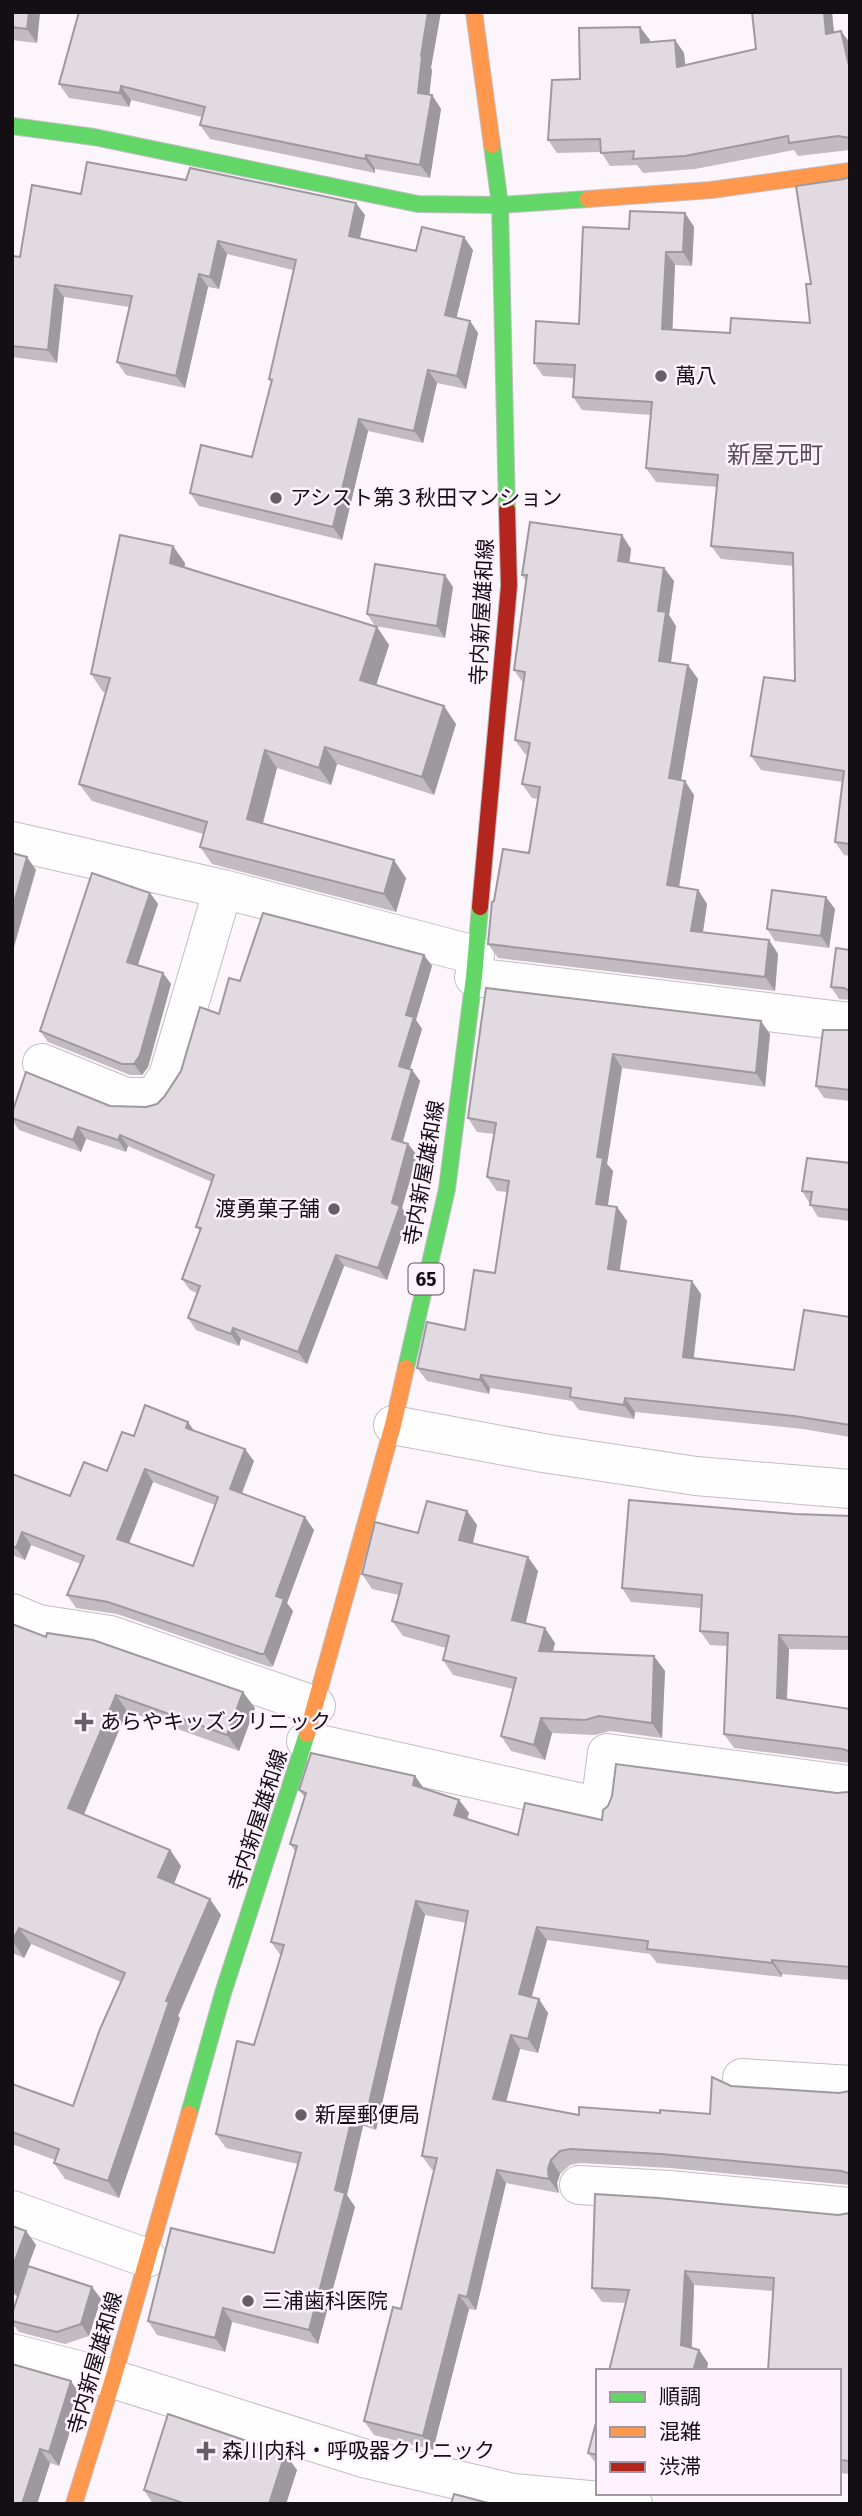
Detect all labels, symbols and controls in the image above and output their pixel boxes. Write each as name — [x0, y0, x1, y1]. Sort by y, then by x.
place label: 萬八 — [675, 363, 717, 389]
marker: 萬八 — [653, 368, 669, 384]
district label: 新屋元町 — [727, 441, 823, 469]
place label: アシスト第３秋田マンション — [290, 485, 562, 511]
marker: アシスト第３秋田マンション — [268, 490, 284, 506]
street label: 寺内新屋雄和線 — [465, 538, 499, 686]
street label: 寺内新屋雄和線 — [398, 1098, 450, 1248]
place label: 渡勇菓子舗 — [215, 1196, 320, 1222]
marker: 渡勇菓子舗 — [326, 1201, 342, 1217]
road number: 65 — [408, 1264, 444, 1294]
place label: あらやキッズクリニック — [100, 1709, 331, 1735]
marker: あらやキッズクリニック — [74, 1712, 94, 1732]
street label: 寺内新屋雄和線 — [223, 1746, 293, 1894]
place label: 新屋郵便局 — [315, 2102, 420, 2128]
marker: 新屋郵便局 — [293, 2107, 309, 2123]
place label: 三浦歯科医院 — [262, 2288, 388, 2314]
street label: 寺内新屋雄和線 — [62, 2289, 128, 2437]
marker: 三浦歯科医院 — [240, 2293, 256, 2309]
legend — [596, 2369, 841, 2495]
text: 順調 — [659, 2384, 701, 2410]
text: 混雑 — [659, 2419, 701, 2445]
place label: 森川内科・呼吸器クリニック — [222, 2438, 495, 2464]
marker: 森川内科・呼吸器クリニック — [196, 2441, 216, 2461]
text: 渋滞 — [659, 2454, 701, 2480]

